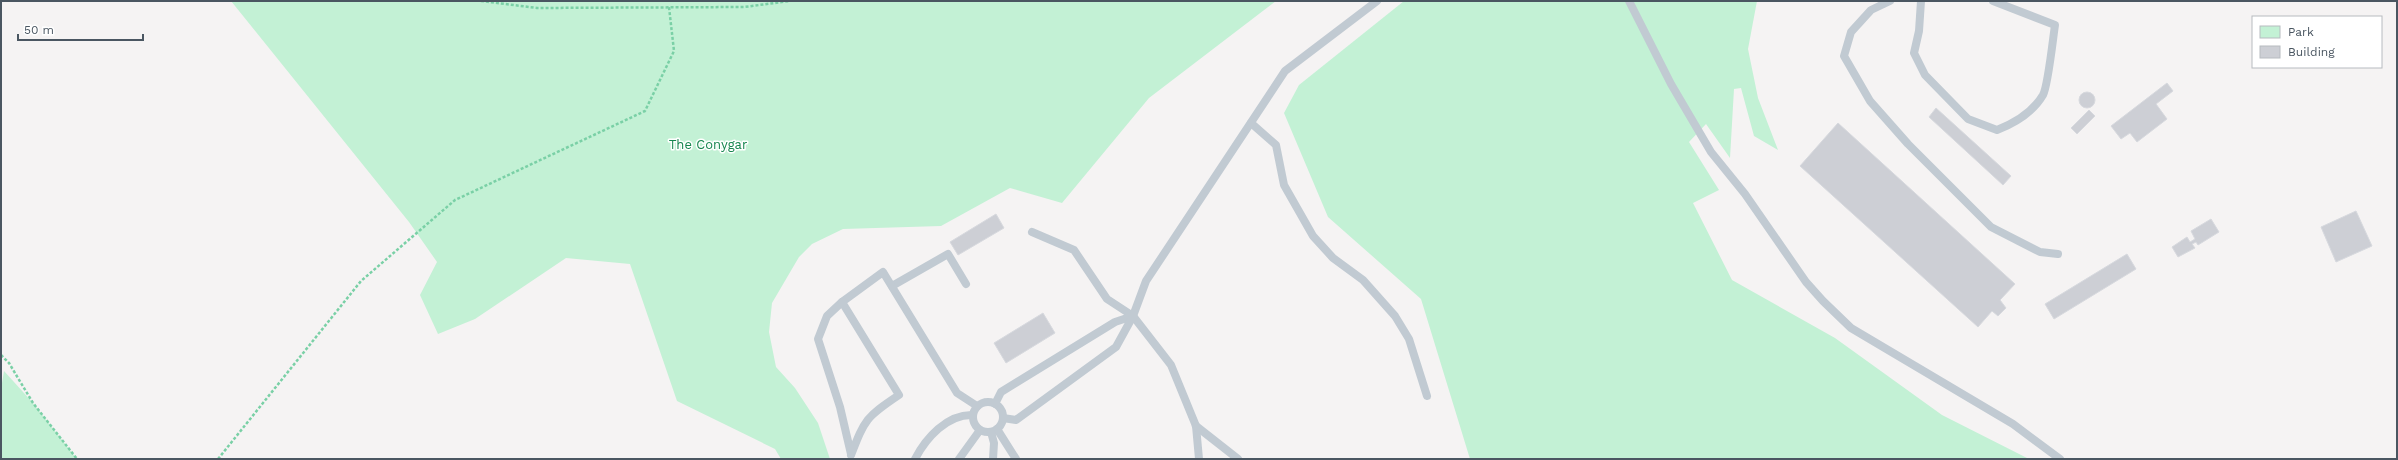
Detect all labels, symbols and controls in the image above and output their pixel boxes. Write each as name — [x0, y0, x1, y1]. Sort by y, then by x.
scale bar — [18, 16, 143, 42]
legend — [2252, 16, 2382, 68]
text: 50 m — [24, 23, 54, 37]
text: Park — [2288, 25, 2314, 39]
text: Building — [2288, 45, 2335, 59]
park label: The Conygar — [669, 137, 747, 152]

